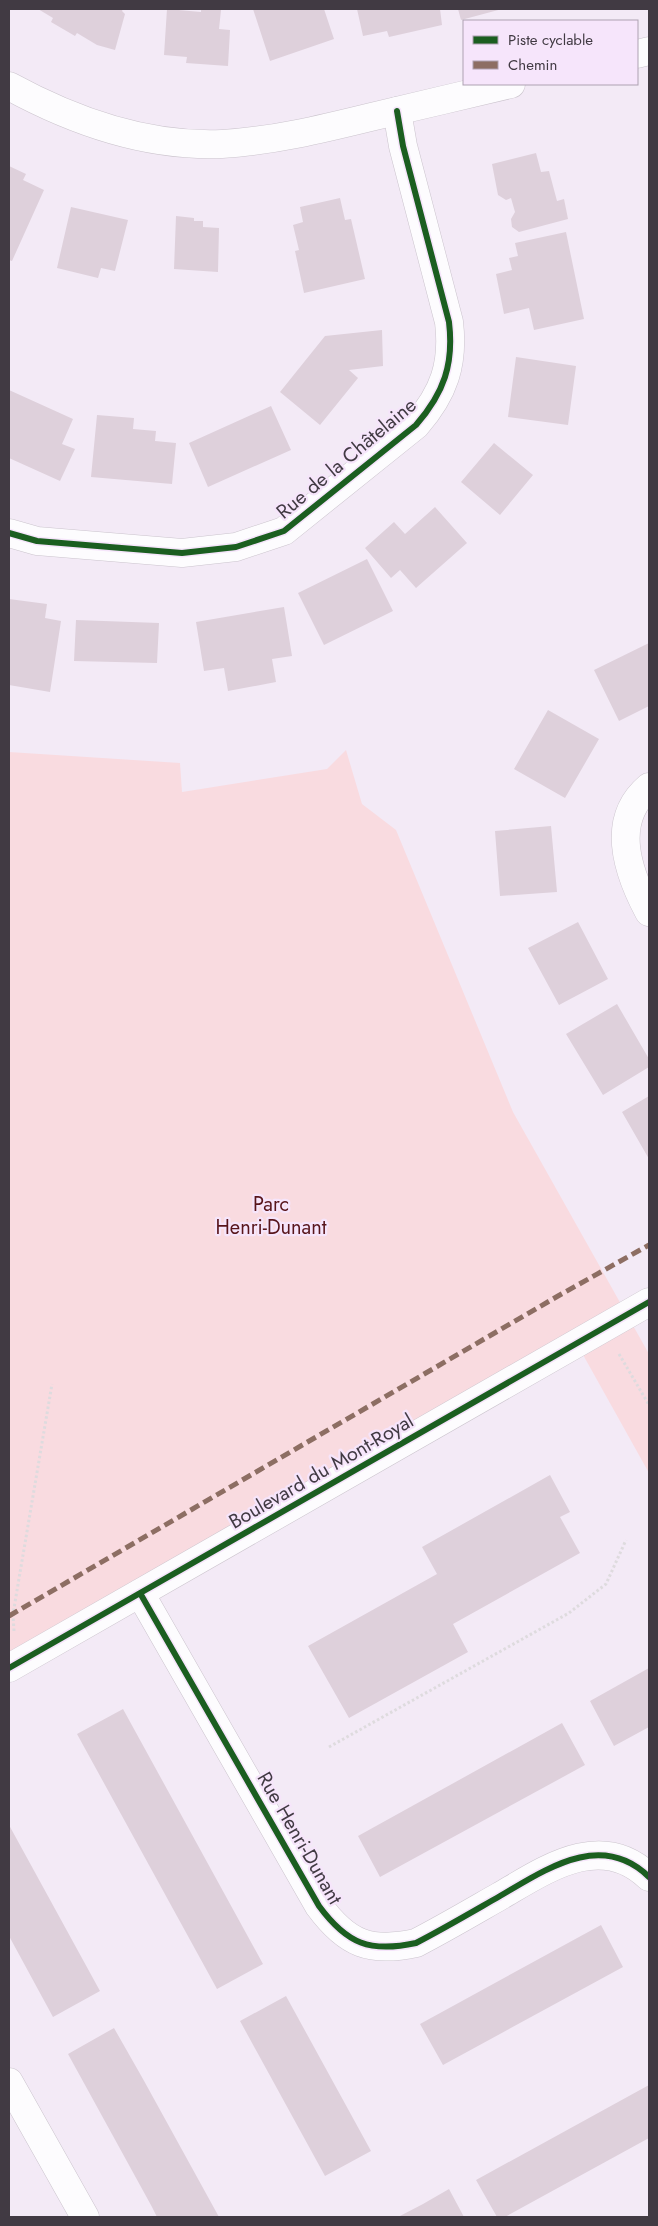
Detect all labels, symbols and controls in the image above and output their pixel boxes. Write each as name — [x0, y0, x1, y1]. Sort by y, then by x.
legend — [463, 20, 638, 85]
text: Piste cyclable — [508, 29, 593, 51]
text: Chemin — [508, 54, 557, 76]
street label: Rue de la Châtelaine — [270, 391, 423, 526]
park label: Parc Henri-Dunant — [216, 1190, 327, 1242]
street label: Boulevard du Mont-Royal — [223, 1407, 419, 1536]
street label: Rue Henri-Dunant — [250, 1767, 349, 1910]

